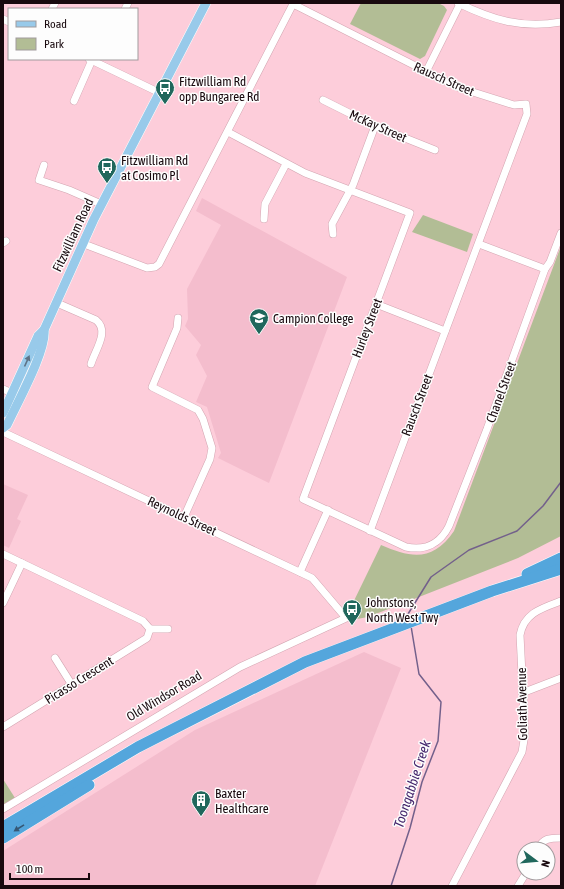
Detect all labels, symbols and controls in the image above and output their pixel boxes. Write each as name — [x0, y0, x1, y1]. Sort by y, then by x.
legend — [8, 8, 138, 60]
text: Road — [44, 17, 67, 31]
text: Park — [44, 37, 65, 51]
street label: Rausch Street — [411, 59, 477, 99]
place label: Fitzwilliam Rd opp Bungaree Rd — [179, 74, 259, 104]
bus stop icon: Fitzwilliam Rd opp Bungaree Rd — [154, 77, 176, 105]
street label: McKay Street — [347, 107, 409, 145]
place label: Fitzwilliam Rd at Cosimo Pl — [121, 153, 188, 183]
bus stop icon: Fitzwilliam Rd at Cosimo Pl — [96, 156, 118, 184]
street label: Fitzwilliam Road — [49, 196, 97, 274]
street label: Hurley Street — [349, 296, 385, 360]
school or university icon: Campion College — [248, 307, 270, 335]
place label: Campion College — [273, 311, 354, 326]
one-way arrow — [24, 355, 30, 366]
street label: Chanel Street — [483, 359, 519, 425]
street label: Rausch Street — [398, 372, 436, 438]
street label: Reynolds Street — [145, 493, 219, 539]
place label: Johnstons, North West Twy — [366, 595, 439, 625]
bus stop icon: Johnstons, North West Twy — [341, 598, 363, 626]
street label: Picasso Crescent — [42, 653, 116, 707]
street label: Goliath Avenue — [514, 667, 530, 741]
street label: Old Windsor Road — [124, 668, 204, 724]
water label: Toongabbie Creek — [390, 737, 434, 830]
place label: Baxter Healthcare — [215, 786, 269, 816]
building icon: Baxter Healthcare — [190, 789, 212, 817]
one-way arrow — [14, 824, 24, 832]
north arrow — [516, 841, 556, 881]
scale bar — [10, 855, 89, 881]
text: N — [539, 859, 552, 869]
text: 100 m — [16, 862, 43, 876]

